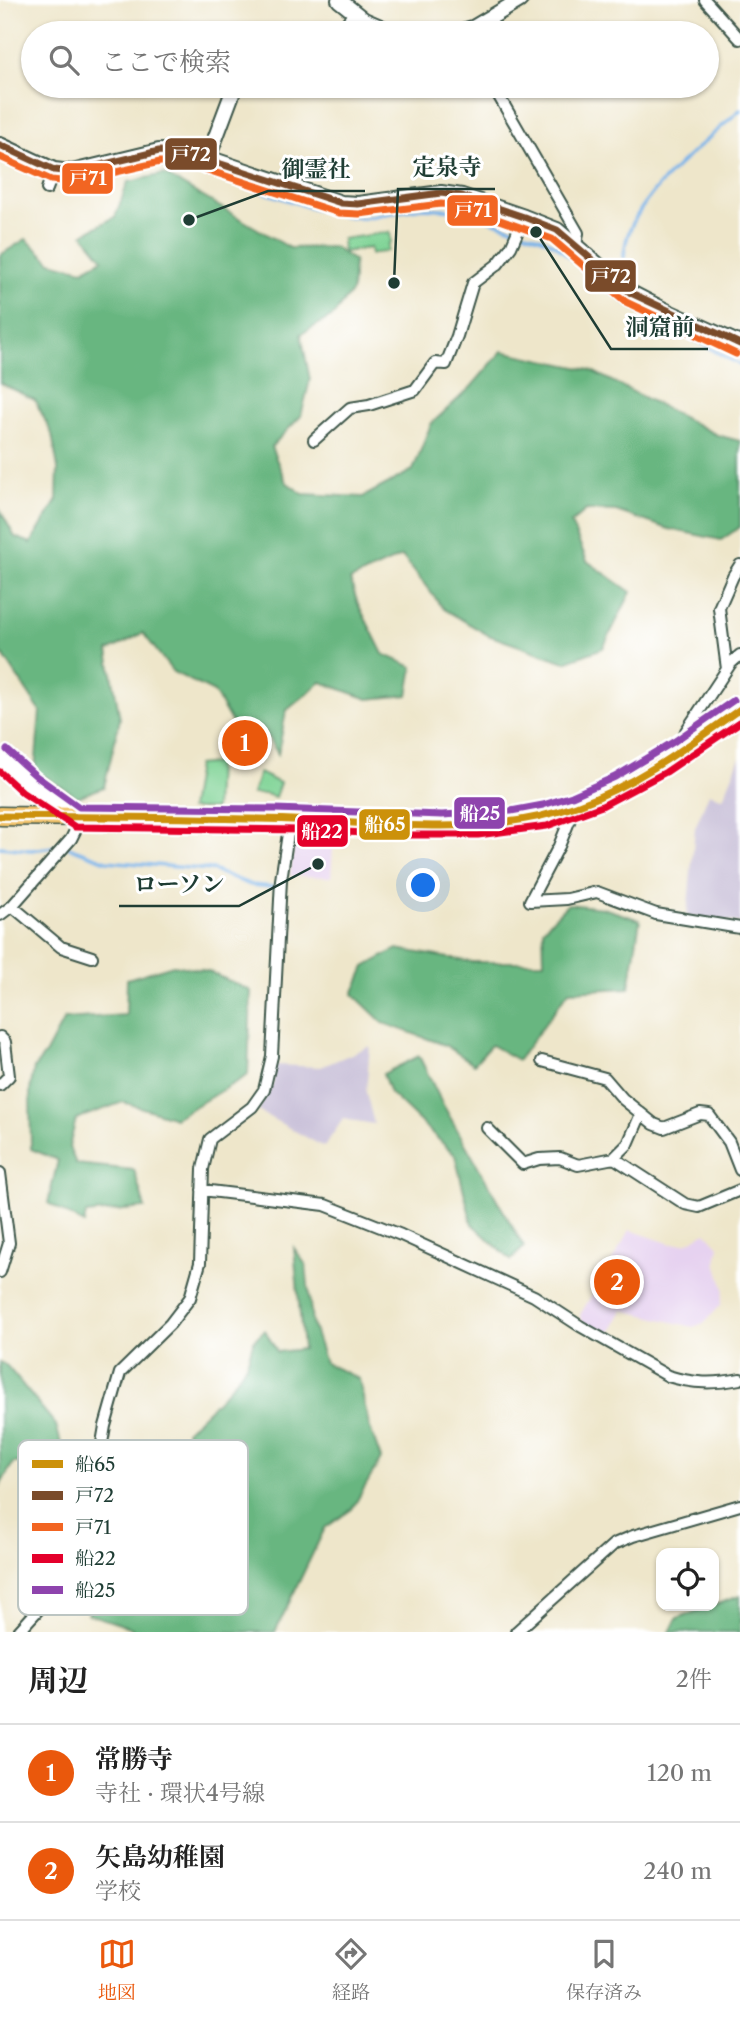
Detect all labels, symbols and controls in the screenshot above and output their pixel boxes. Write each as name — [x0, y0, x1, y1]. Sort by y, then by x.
search box — [21, 21, 719, 98]
icon: search — [45, 41, 83, 79]
text: ここで検索 — [101, 46, 231, 78]
line badge: 戸72 — [164, 137, 218, 171]
text: 戸72 — [171, 143, 211, 166]
callout: 定泉寺 — [398, 145, 495, 189]
callout: 御霊社 — [268, 147, 365, 191]
text: 定泉寺 — [413, 153, 482, 181]
text: 御霊社 — [282, 155, 351, 183]
line badge: 戸71 — [61, 162, 114, 195]
text: 戸71 — [69, 167, 107, 190]
line badge: 戸71 — [446, 194, 499, 227]
text: 戸71 — [454, 199, 492, 222]
line badge: 戸72 — [584, 259, 637, 293]
text: 戸72 — [591, 265, 631, 288]
callout: 洞窟前 — [611, 305, 708, 349]
text: 洞窟前 — [626, 313, 695, 341]
pin: 1 — [222, 717, 268, 769]
line badge: 船25 — [453, 796, 506, 830]
text: 船25 — [460, 802, 500, 825]
line badge: 船65 — [358, 808, 411, 841]
text: 船65 — [365, 813, 405, 836]
line badge: 船22 — [296, 814, 349, 848]
text: 船22 — [301, 820, 343, 843]
callout: ローソン — [119, 862, 239, 906]
your location — [406, 868, 440, 902]
text: ローソン — [133, 870, 225, 898]
pin: 2 — [594, 1256, 640, 1308]
legend — [18, 1440, 248, 1615]
text: 船65 — [75, 1453, 115, 1476]
text: 戸72 — [75, 1484, 114, 1507]
text: 戸71 — [75, 1516, 111, 1539]
text: 船22 — [75, 1547, 116, 1570]
map controls — [656, 1548, 719, 1611]
button: locate — [656, 1548, 719, 1611]
text: 船25 — [75, 1579, 115, 1602]
text: 周辺 — [28, 1662, 88, 1699]
text: 2件 — [676, 1665, 712, 1693]
text: 常勝寺 — [95, 1743, 173, 1775]
text: 1 — [46, 1759, 56, 1787]
text: 120 m — [647, 1759, 712, 1787]
text: 寺社 · 環状4号線 — [95, 1779, 265, 1807]
text: 矢島幼稚園 — [95, 1841, 225, 1873]
text: 2 — [44, 1857, 58, 1885]
text: 240 m — [643, 1857, 712, 1885]
text: 学校 — [95, 1877, 141, 1905]
tab: 地図 — [98, 1935, 136, 2004]
tab: 経路 — [332, 1935, 370, 2004]
tab: 保存済み — [566, 1935, 642, 2004]

